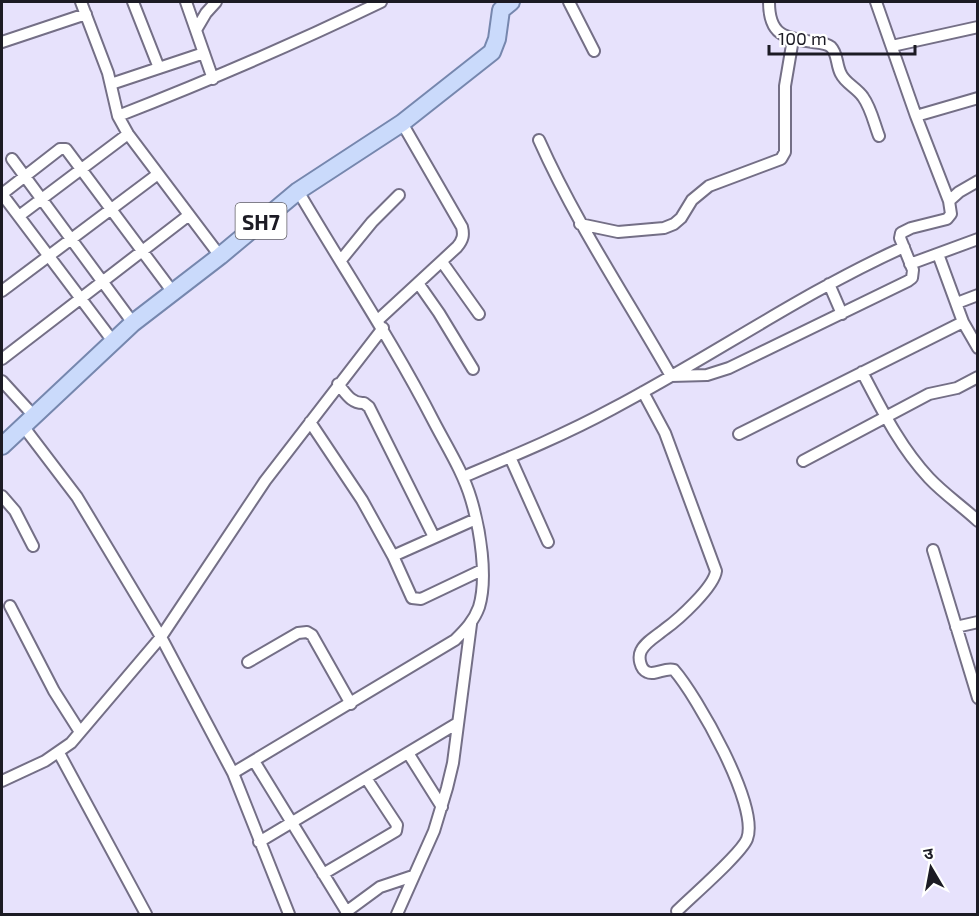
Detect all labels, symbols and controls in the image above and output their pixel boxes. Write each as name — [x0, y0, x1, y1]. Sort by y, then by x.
scale bar — [769, 18, 914, 56]
text: 100 m — [778, 27, 827, 49]
road number: SH7 — [236, 203, 286, 239]
north arrow — [901, 838, 961, 898]
text: उ — [922, 842, 935, 863]

